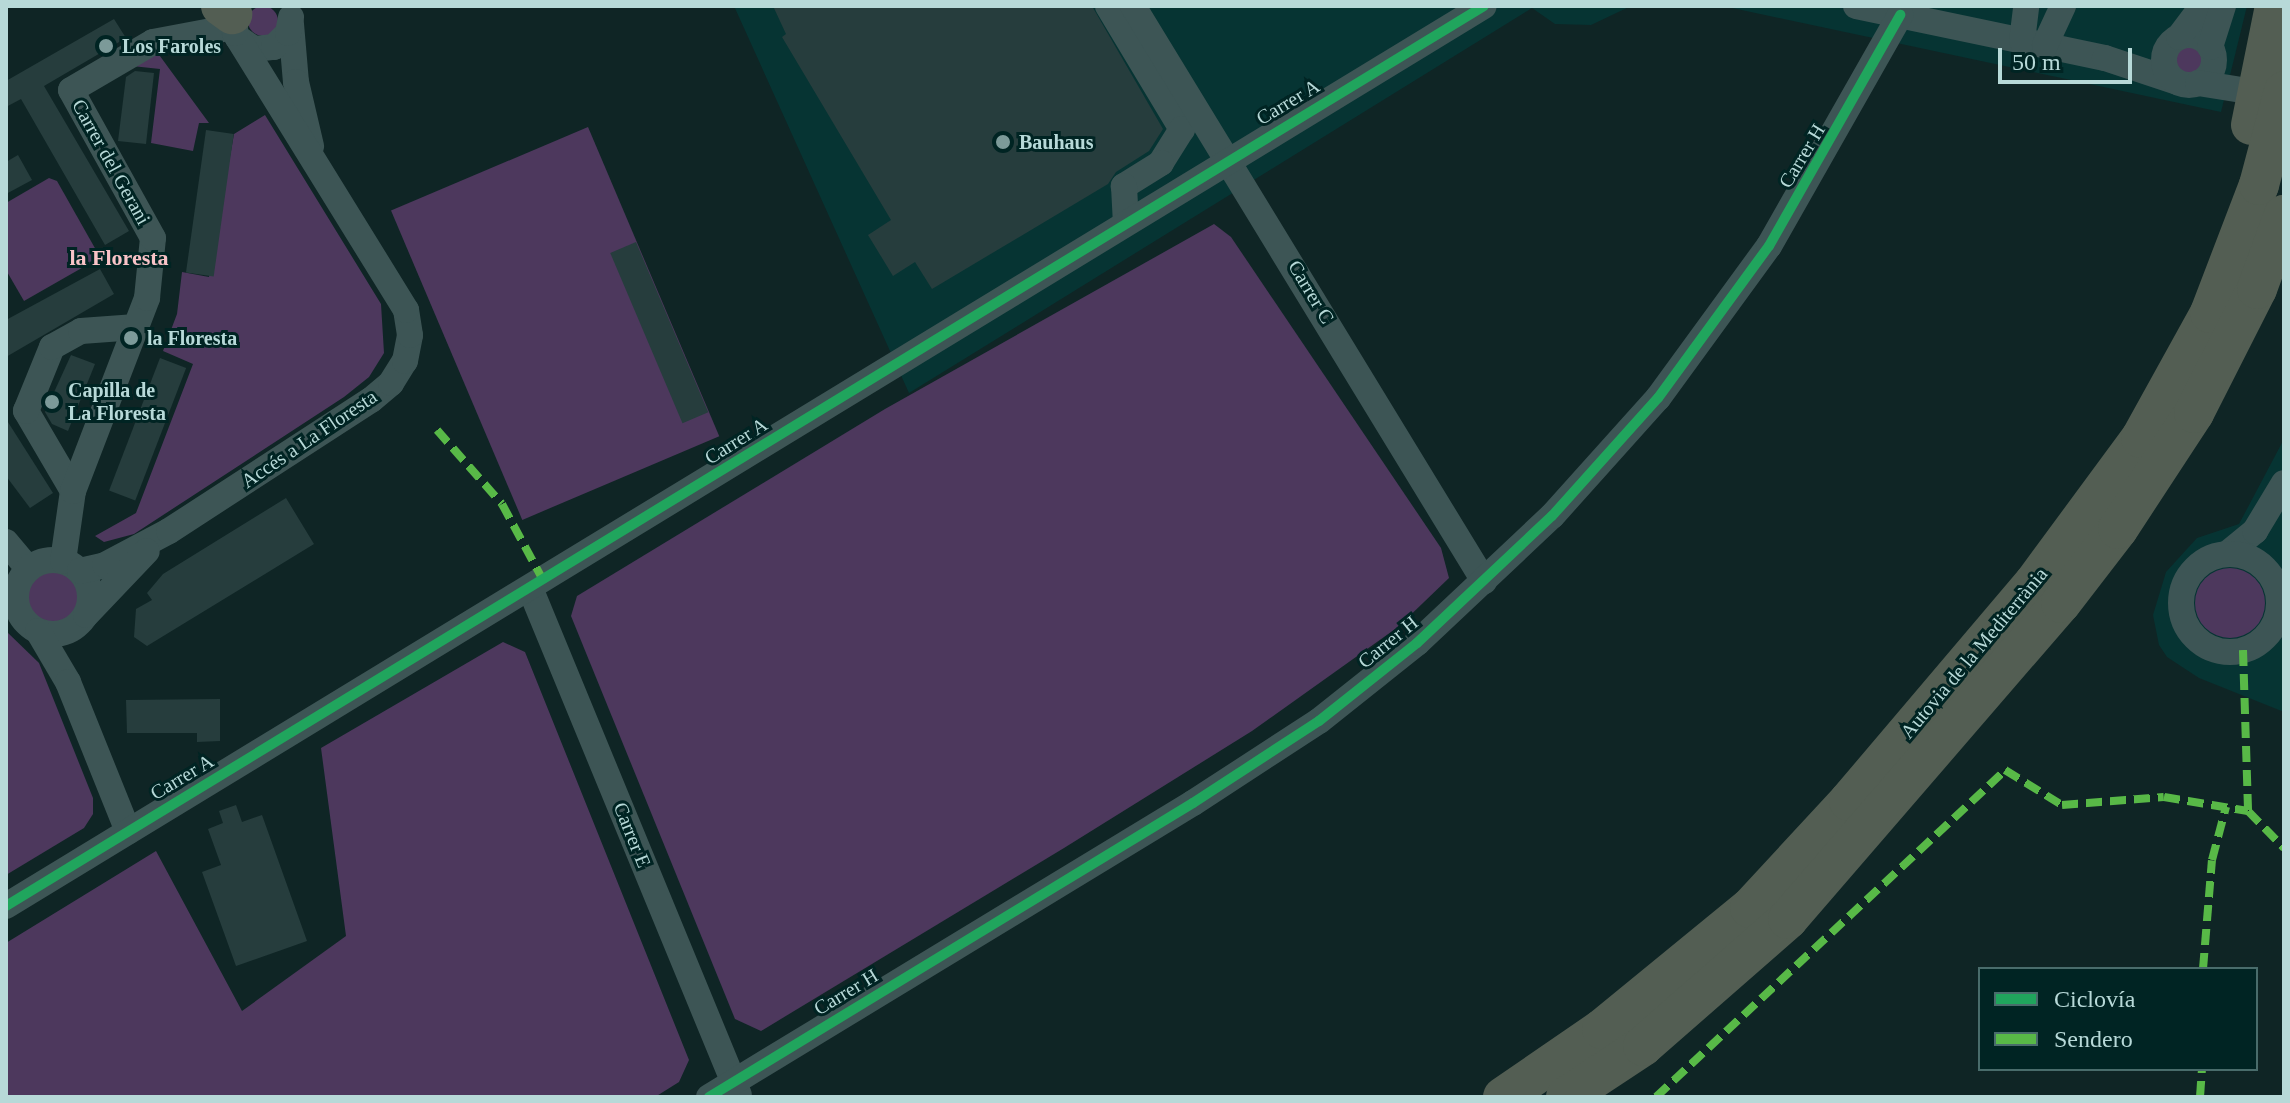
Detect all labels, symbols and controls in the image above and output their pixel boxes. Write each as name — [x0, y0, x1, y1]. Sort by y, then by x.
scale bar — [2002, 32, 2136, 82]
place label: Los Faroles — [122, 34, 221, 58]
marker: Los Faroles — [97, 37, 115, 55]
text: 50 m — [2012, 49, 2061, 75]
street label: Carrer A — [1252, 74, 1324, 130]
street label: Carrer del Gerani — [67, 95, 155, 229]
street label: Carrer H — [1774, 120, 1830, 192]
place label: Bauhaus — [1019, 130, 1093, 154]
marker: Bauhaus — [994, 133, 1012, 151]
district label: la Floresta — [69, 245, 169, 271]
street label: Carrer C — [1283, 256, 1339, 328]
place label: la Floresta — [147, 326, 237, 350]
marker: la Floresta — [122, 329, 140, 347]
place label: Capilla de La Floresta — [68, 378, 166, 425]
street label: Accés a La Floresta — [237, 385, 381, 493]
marker: Capilla de La Floresta — [43, 393, 61, 411]
street label: Carrer A — [700, 412, 772, 470]
street label: Autovia de la Mediterrània — [1895, 563, 2053, 743]
street label: Carrer H — [1353, 610, 1423, 674]
street label: Carrer A — [146, 749, 218, 805]
street label: Carrer E — [608, 799, 656, 871]
street label: Carrer H — [810, 964, 882, 1020]
legend — [1978, 967, 2258, 1071]
text: Ciclovía — [2054, 986, 2135, 1012]
text: Sendero — [2054, 1026, 2133, 1052]

